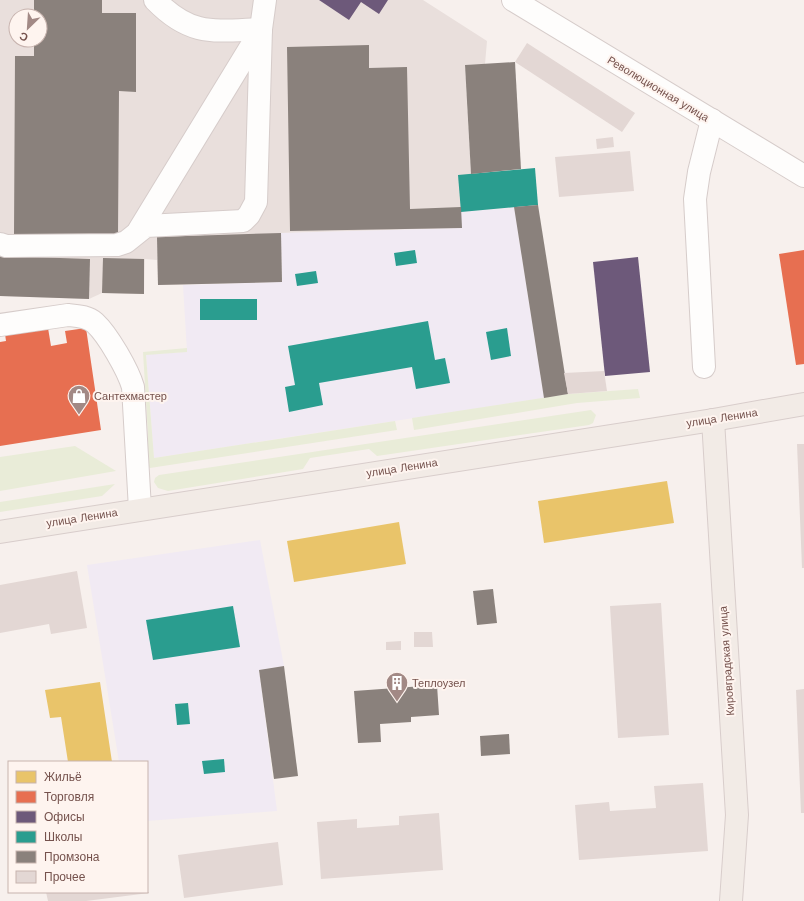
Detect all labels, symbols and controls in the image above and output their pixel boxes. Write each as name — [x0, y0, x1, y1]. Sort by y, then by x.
north arrow — [8, 8, 48, 48]
text: С — [18, 29, 30, 44]
street label: Революционная улица — [605, 54, 712, 125]
shop icon: Сантехмастер — [66, 383, 92, 416]
place label: Сантехмастер — [94, 390, 167, 403]
street label: улица Ленина — [686, 406, 759, 430]
street label: улица Ленина — [366, 456, 439, 480]
street label: улица Ленина — [46, 506, 119, 530]
street label: Кировградская улица — [717, 605, 737, 716]
building icon: Теплоузел — [384, 670, 410, 703]
place label: Теплоузел — [412, 677, 465, 690]
legend — [8, 761, 148, 893]
text: Жильё — [44, 770, 82, 784]
text: Торговля — [44, 790, 94, 804]
text: Офисы — [44, 810, 85, 824]
text: Школы — [44, 830, 82, 844]
text: Промзона — [44, 850, 100, 864]
text: Прочее — [44, 870, 86, 884]

